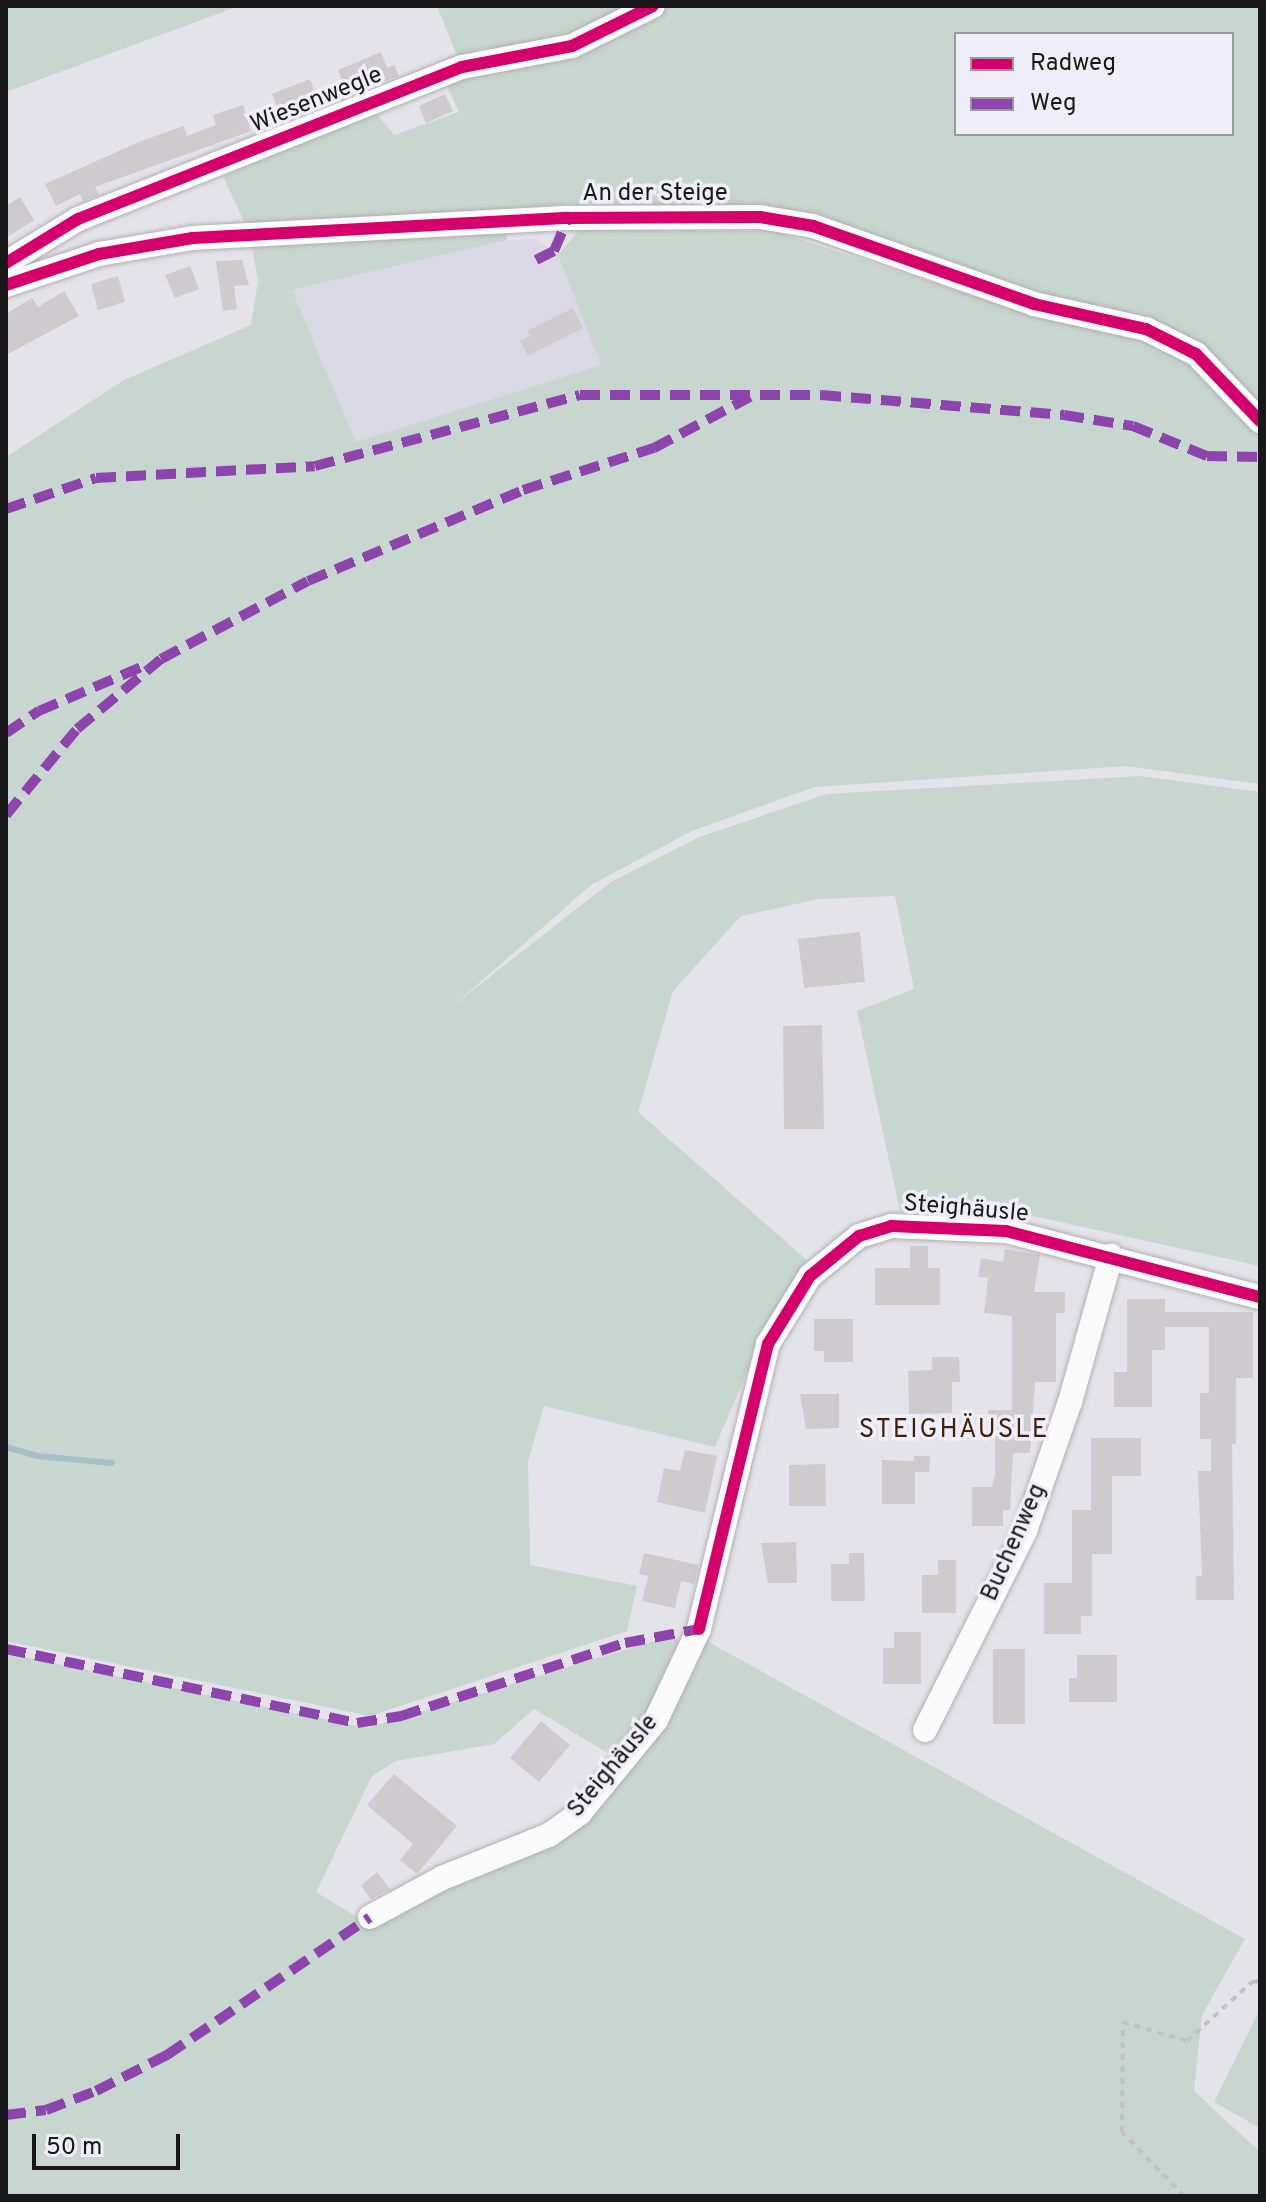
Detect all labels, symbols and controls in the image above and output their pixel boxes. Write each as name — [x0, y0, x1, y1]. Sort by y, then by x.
legend — [954, 32, 1234, 136]
text: Radweg — [1030, 49, 1116, 79]
street label: Wiesenwegle — [247, 62, 387, 140]
text: Weg — [1030, 89, 1077, 119]
street label: An der Steige — [582, 181, 728, 209]
street label: Steighäusle — [902, 1190, 1030, 1230]
district label: STEIGHÄUSLE — [859, 1415, 1049, 1447]
street label: Buchenweg — [976, 1480, 1054, 1606]
street label: Steighäusle — [563, 1710, 665, 1824]
scale bar — [36, 2118, 184, 2168]
text: 50 m — [46, 2133, 102, 2163]

